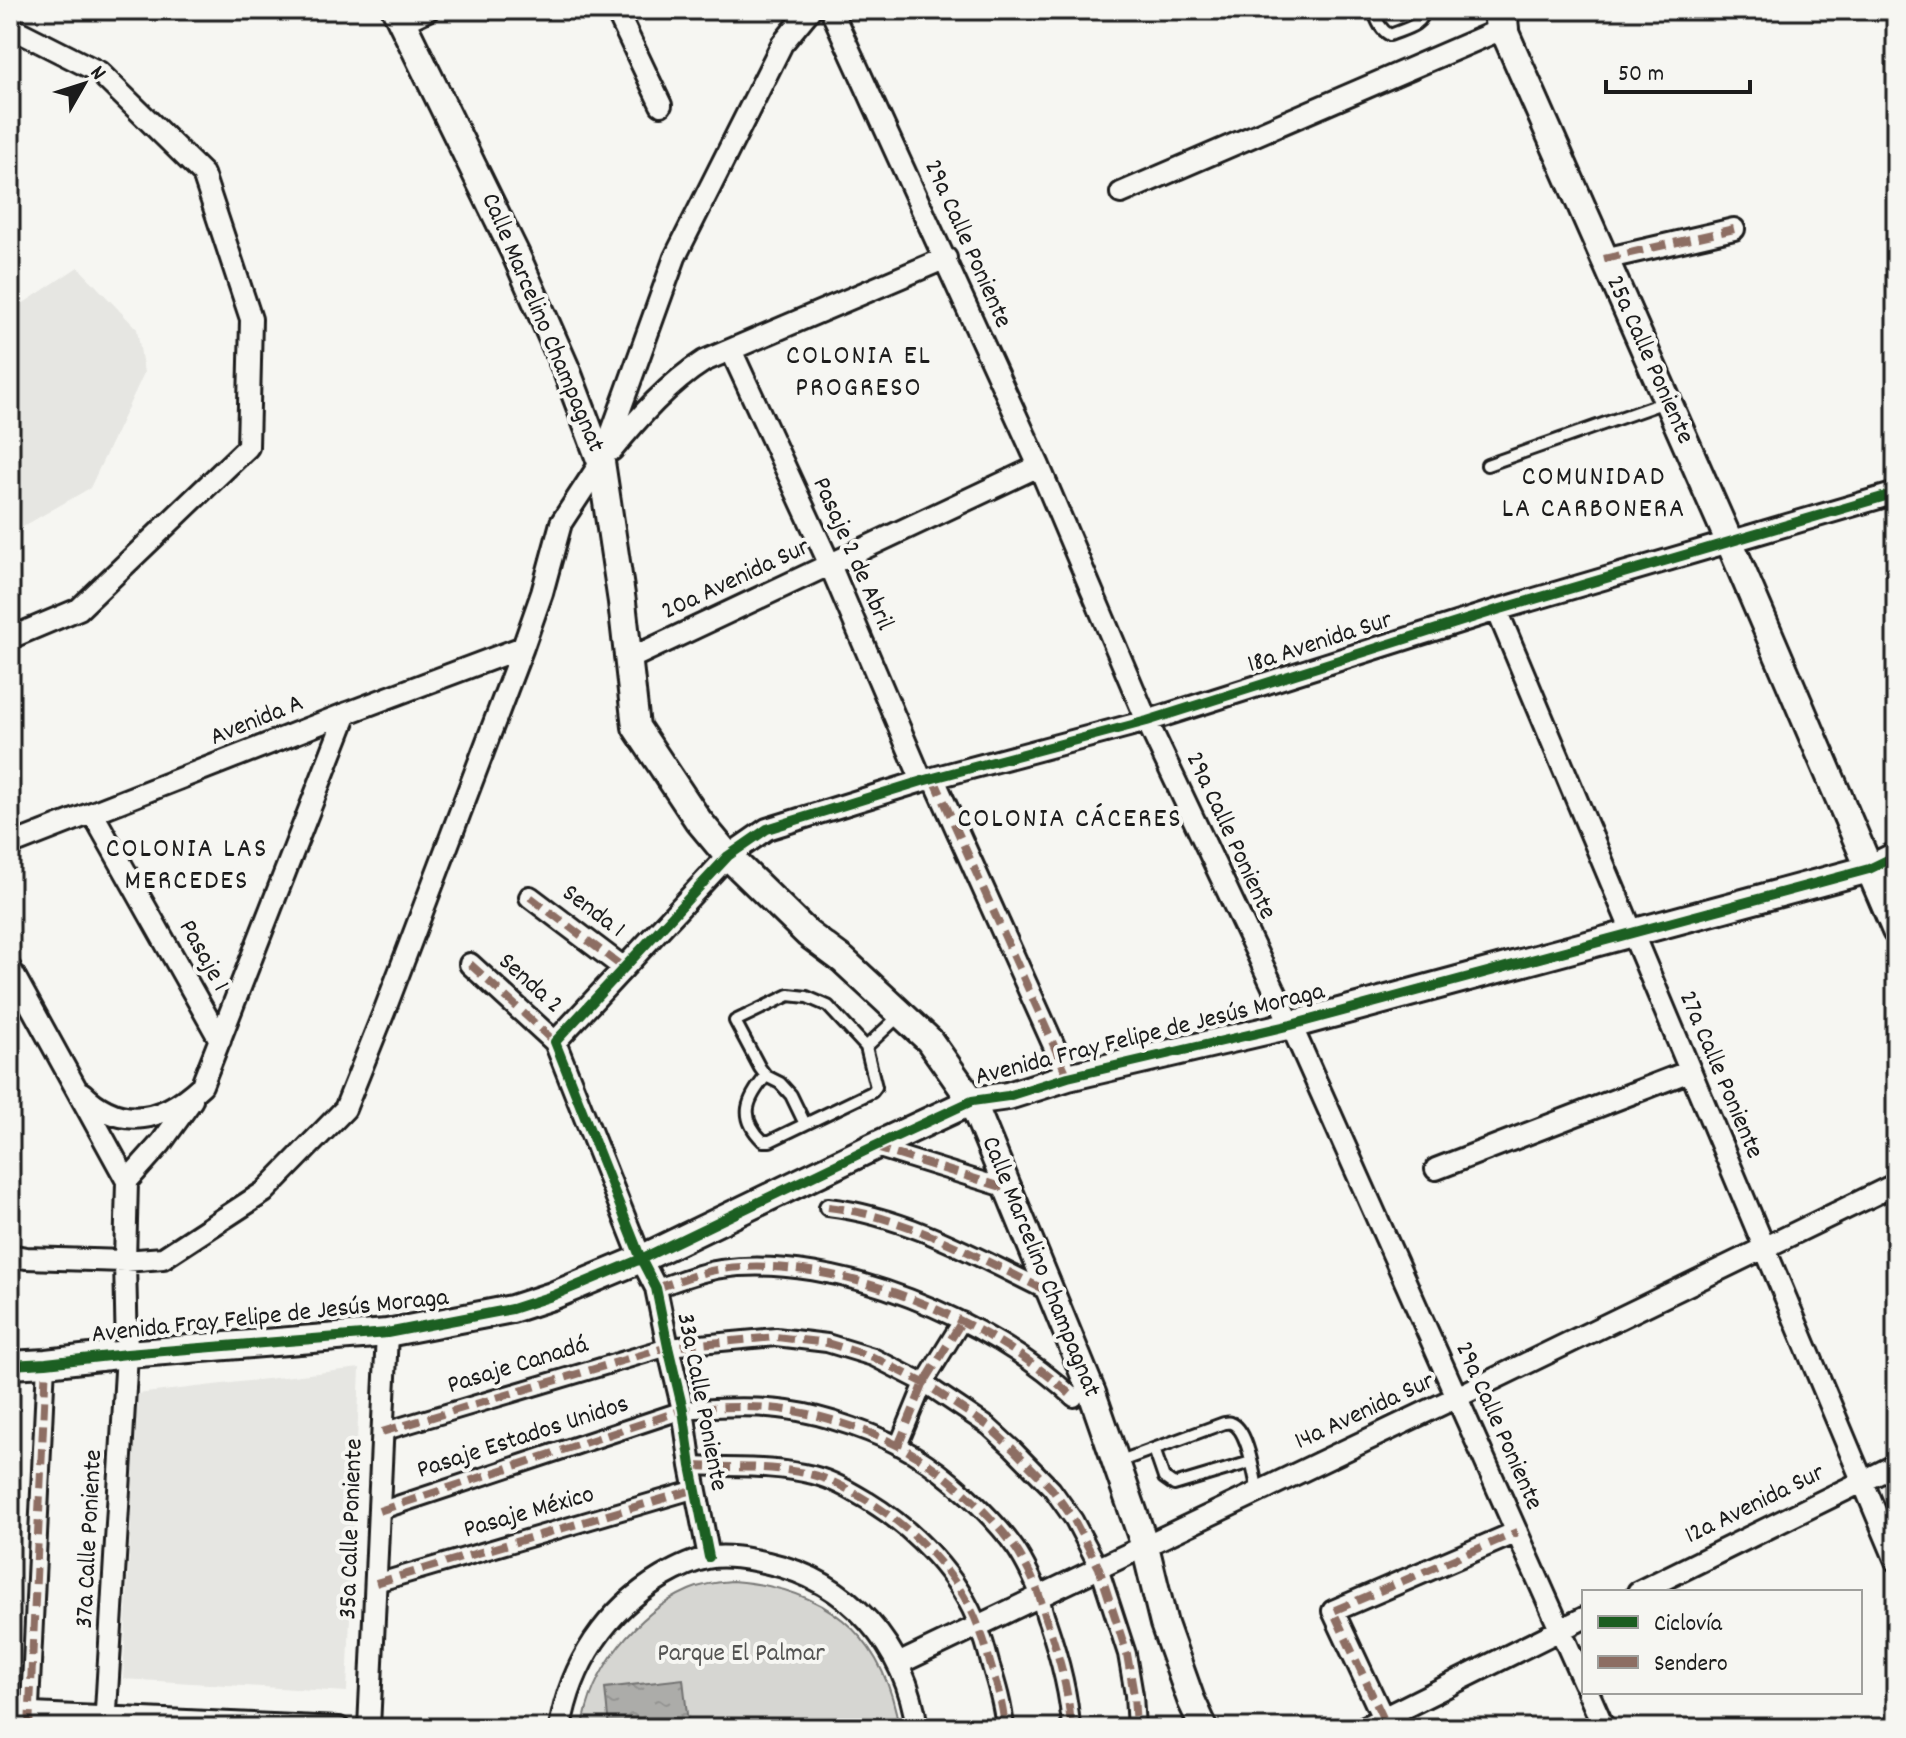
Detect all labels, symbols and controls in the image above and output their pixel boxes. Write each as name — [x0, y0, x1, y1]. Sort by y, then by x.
north arrow — [44, 44, 124, 124]
scale bar — [1606, 44, 1750, 94]
text: 50 m — [1618, 58, 1664, 92]
text: N — [81, 60, 112, 88]
street label: 29a Calle Poniente — [913, 154, 1021, 334]
street label: Calle Marcelino Champagnat — [471, 188, 614, 459]
street label: 25a Calle Poniente — [1595, 270, 1703, 450]
district label: COLONIA EL PROGRESO — [786, 338, 932, 410]
district label: COMUNIDAD LA CARBONERA — [1502, 459, 1686, 531]
street label: Pasaje 2 de Abril — [802, 471, 902, 637]
street label: 20a Avenida Sur — [656, 529, 816, 630]
street label: 18a Avenida Sur — [1243, 602, 1397, 684]
street label: Avenida A — [205, 686, 309, 756]
street label: 29a Calle Poniente — [1175, 746, 1285, 926]
district label: COLONIA CÁCERES — [957, 801, 1183, 841]
district label: COLONIA LAS MERCEDES — [106, 831, 268, 903]
street label: Senda 1 — [554, 876, 632, 948]
street label: Pasaje 1 — [168, 913, 238, 999]
street label: Senda 2 — [489, 945, 571, 1023]
street label: Avenida Fray Felipe de Jesús Moraga — [972, 973, 1329, 1096]
street label: 27a Calle Poniente — [1668, 985, 1772, 1165]
street label: Calle Marcelino Champagnat — [971, 1131, 1109, 1403]
street label: Avenida Fray Felipe de Jesús Moraga — [90, 1280, 451, 1354]
street label: 33a Calle Poniente — [666, 1310, 736, 1494]
street label: Pasaje Canadá — [443, 1327, 593, 1405]
street label: 29a Calle Poniente — [1444, 1336, 1552, 1516]
street label: 14a Avenida Sur — [1289, 1363, 1441, 1461]
street label: Pasaje Estados Unidos — [412, 1386, 634, 1490]
street label: 35a Calle Poniente — [330, 1438, 374, 1620]
street label: 37a Calle Poniente — [67, 1449, 113, 1629]
street label: 12a Avenida Sur — [1679, 1455, 1831, 1555]
street label: Pasaje México — [459, 1477, 599, 1549]
legend — [1582, 1590, 1862, 1694]
text: Ciclovía — [1654, 1608, 1723, 1642]
park label: Parque El Palmar — [657, 1636, 825, 1673]
text: Sendero — [1654, 1648, 1728, 1682]

